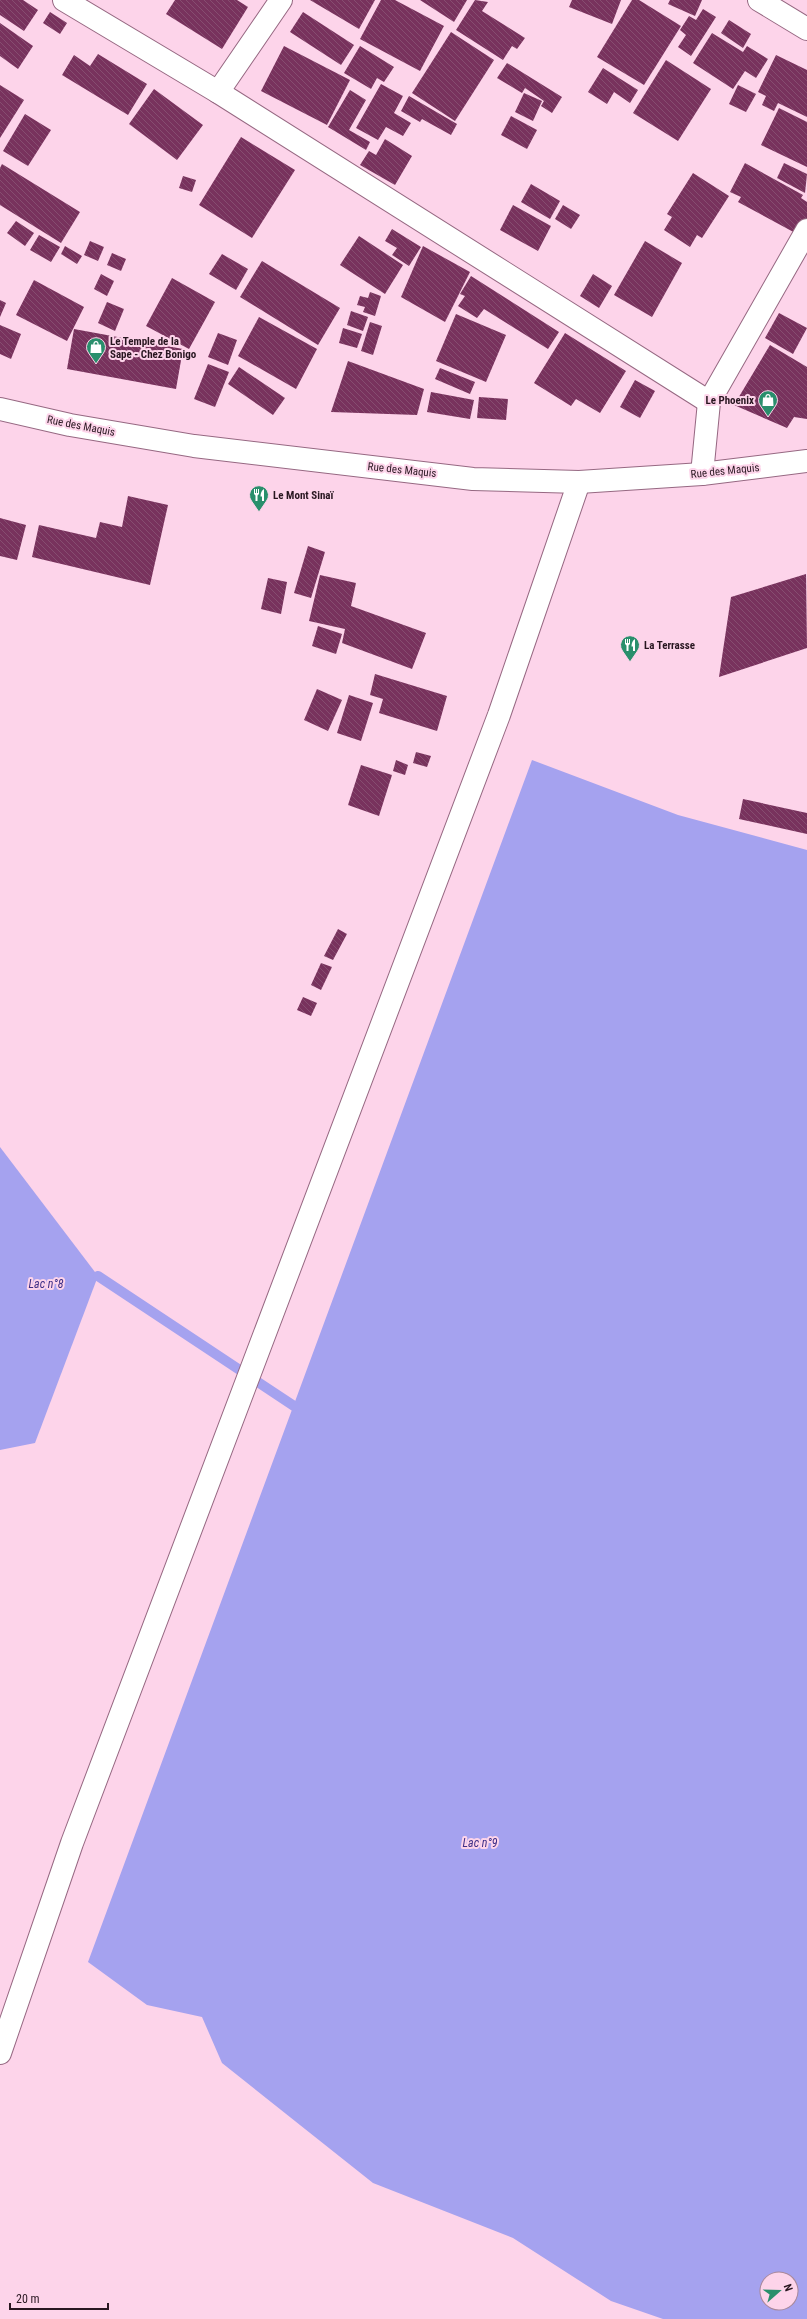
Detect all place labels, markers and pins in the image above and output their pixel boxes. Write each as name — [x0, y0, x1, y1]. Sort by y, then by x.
place label: Le Temple de la Sape - Chez Bonigo — [110, 335, 197, 361]
shop icon: Le Temple de la Sape - Chez Bonigo — [85, 336, 107, 364]
shop icon: Le Phoenix — [757, 389, 779, 417]
place label: Le Phoenix — [705, 394, 754, 407]
restaurant icon: Le Mont Sinaï — [248, 484, 270, 512]
place label: Le Mont Sinaï — [273, 489, 335, 502]
restaurant icon: La Terrasse — [619, 634, 641, 662]
place label: La Terrasse — [644, 639, 695, 652]

